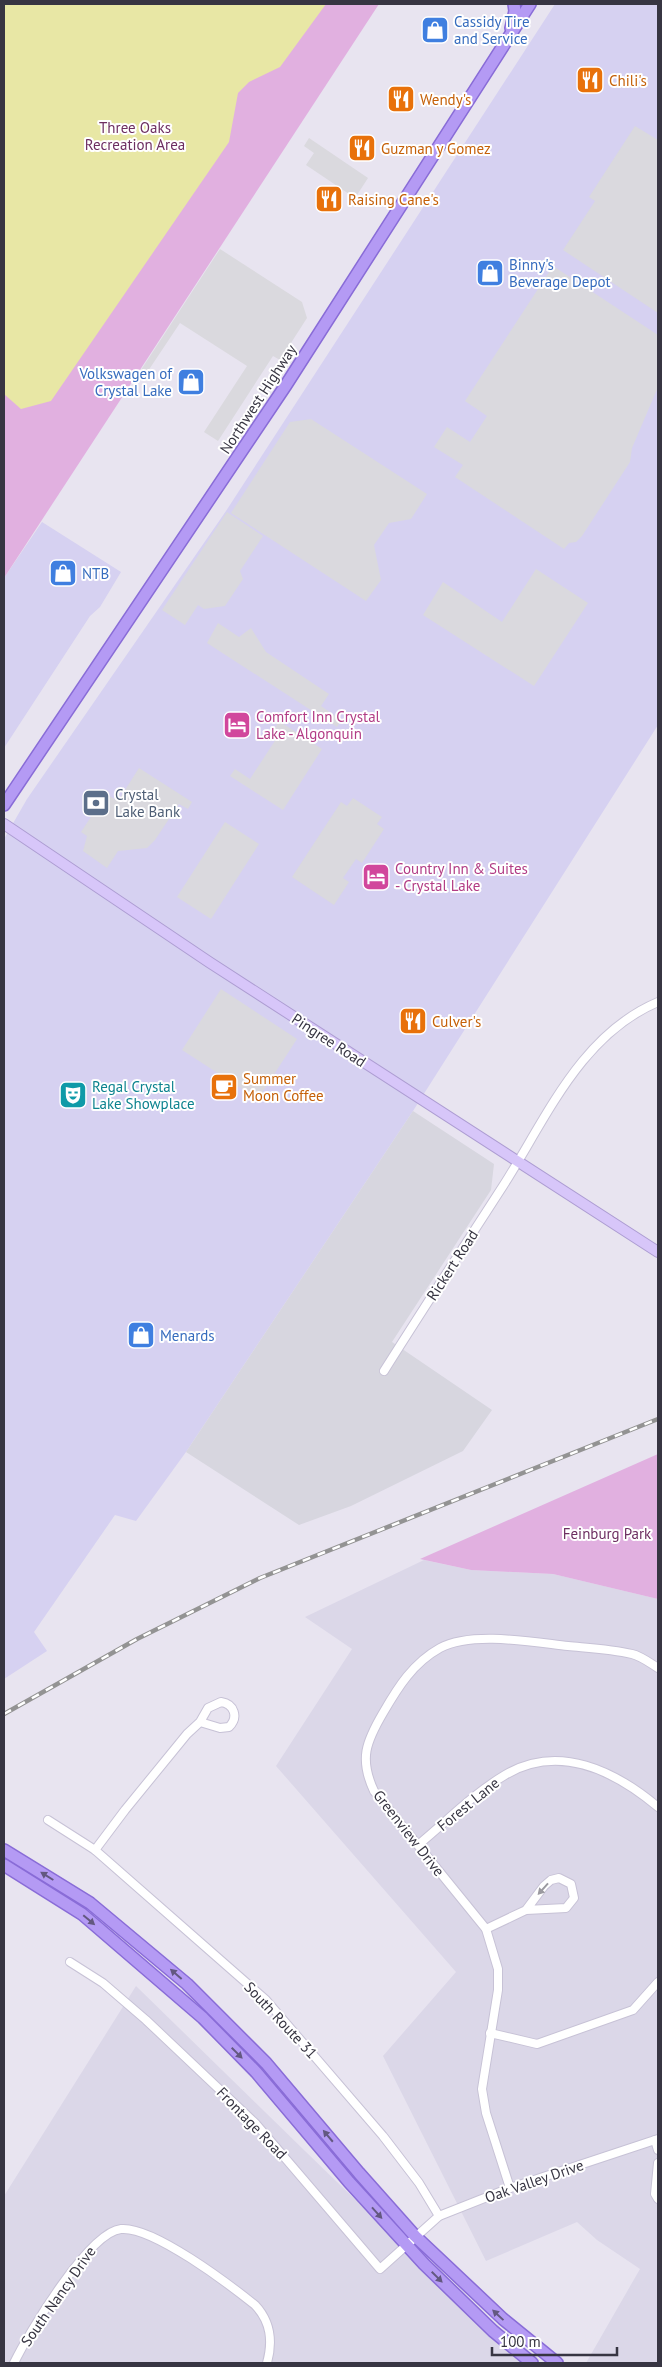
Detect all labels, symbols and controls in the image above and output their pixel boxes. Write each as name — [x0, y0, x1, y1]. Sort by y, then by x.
place label: Cassidy Tire and Service — [454, 12, 530, 48]
shop icon: Cassidy Tire and Service — [420, 15, 450, 45]
restaurant icon: Chili's — [575, 65, 605, 95]
place label: Chili's — [609, 71, 647, 90]
restaurant icon: Wendy's — [386, 84, 416, 114]
place label: Wendy's — [420, 90, 471, 109]
park label: Three Oaks Recreation Area — [85, 118, 185, 154]
restaurant icon: Guzman y Gomez — [347, 133, 377, 163]
place label: Guzman y Gomez — [381, 139, 491, 158]
restaurant icon: Raising Cane's — [314, 184, 344, 214]
place label: Raising Cane's — [348, 190, 439, 209]
place label: Binny's Beverage Depot — [509, 255, 611, 291]
shop icon: Binny's Beverage Depot — [475, 258, 505, 288]
street label: Northwest Highway — [216, 341, 300, 457]
place label: Volkswagen of Crystal Lake — [78, 364, 173, 400]
shop icon: Volkswagen of Crystal Lake — [176, 367, 206, 397]
shop icon: NTB — [48, 558, 78, 588]
place label: NTB — [82, 564, 109, 583]
place label: Comfort Inn Crystal Lake - Algonquin — [256, 707, 381, 743]
hotel icon: Comfort Inn Crystal Lake - Algonquin — [222, 710, 252, 740]
place label: Crystal Lake Bank — [115, 785, 181, 821]
bank icon: Crystal Lake Bank — [81, 788, 111, 818]
place label: Country Inn & Suites - Crystal Lake — [395, 859, 528, 895]
hotel icon: Country Inn & Suites - Crystal Lake — [361, 862, 391, 892]
restaurant icon: Culver's — [398, 1006, 428, 1036]
street label: Pingree Road — [288, 1009, 370, 1071]
place label: Culver's — [432, 1012, 481, 1031]
place label: Summer Moon Coffee — [243, 1069, 324, 1105]
cafe icon: Summer Moon Coffee — [209, 1072, 239, 1102]
place label: Regal Crystal Lake Showplace — [92, 1077, 195, 1113]
theatre icon: Regal Crystal Lake Showplace — [58, 1080, 88, 1110]
street label: Rickert Road — [422, 1226, 482, 1304]
shop icon: Menards — [126, 1320, 156, 1350]
place label: Menards — [160, 1326, 215, 1345]
park label: Feinburg Park — [563, 1524, 652, 1543]
street label: Forest Lane — [433, 1773, 503, 1835]
street label: Greenview Drive — [369, 1786, 449, 1880]
one-way arrow — [40, 1872, 53, 1881]
one-way arrow — [537, 1882, 549, 1894]
one-way arrow — [82, 1914, 95, 1925]
one-way arrow — [170, 1969, 183, 1980]
street label: South Route 31 — [240, 1977, 322, 2063]
one-way arrow — [231, 2046, 243, 2058]
street label: Frontage Road — [213, 2083, 291, 2163]
one-way arrow — [322, 2129, 333, 2142]
street label: Oak Valley Drive — [482, 2155, 586, 2207]
one-way arrow — [372, 2207, 383, 2220]
street label: South Nancy Drive — [16, 2242, 100, 2350]
one-way arrow — [431, 2271, 443, 2283]
one-way arrow — [492, 2309, 505, 2320]
scale bar — [492, 2324, 617, 2356]
text: 100 m — [500, 2332, 541, 2351]

